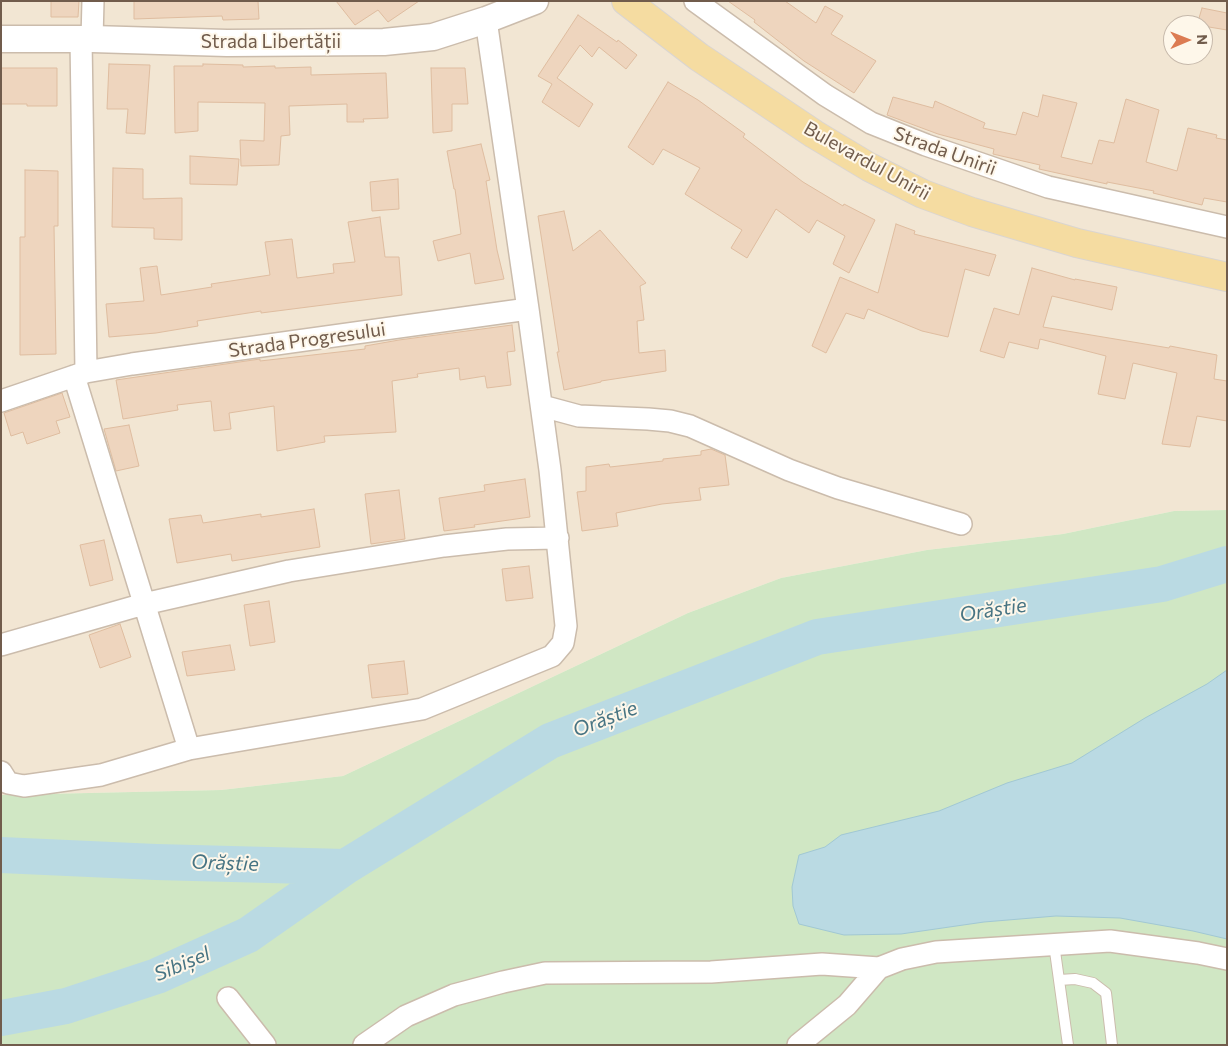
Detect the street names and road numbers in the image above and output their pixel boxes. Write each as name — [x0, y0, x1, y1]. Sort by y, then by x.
street label: Strada Libertății — [201, 31, 341, 53]
street label: Bulevardul Unirii — [800, 117, 934, 205]
street label: Strada Unirii — [891, 122, 999, 180]
street label: Strada Progresului — [227, 318, 387, 362]

